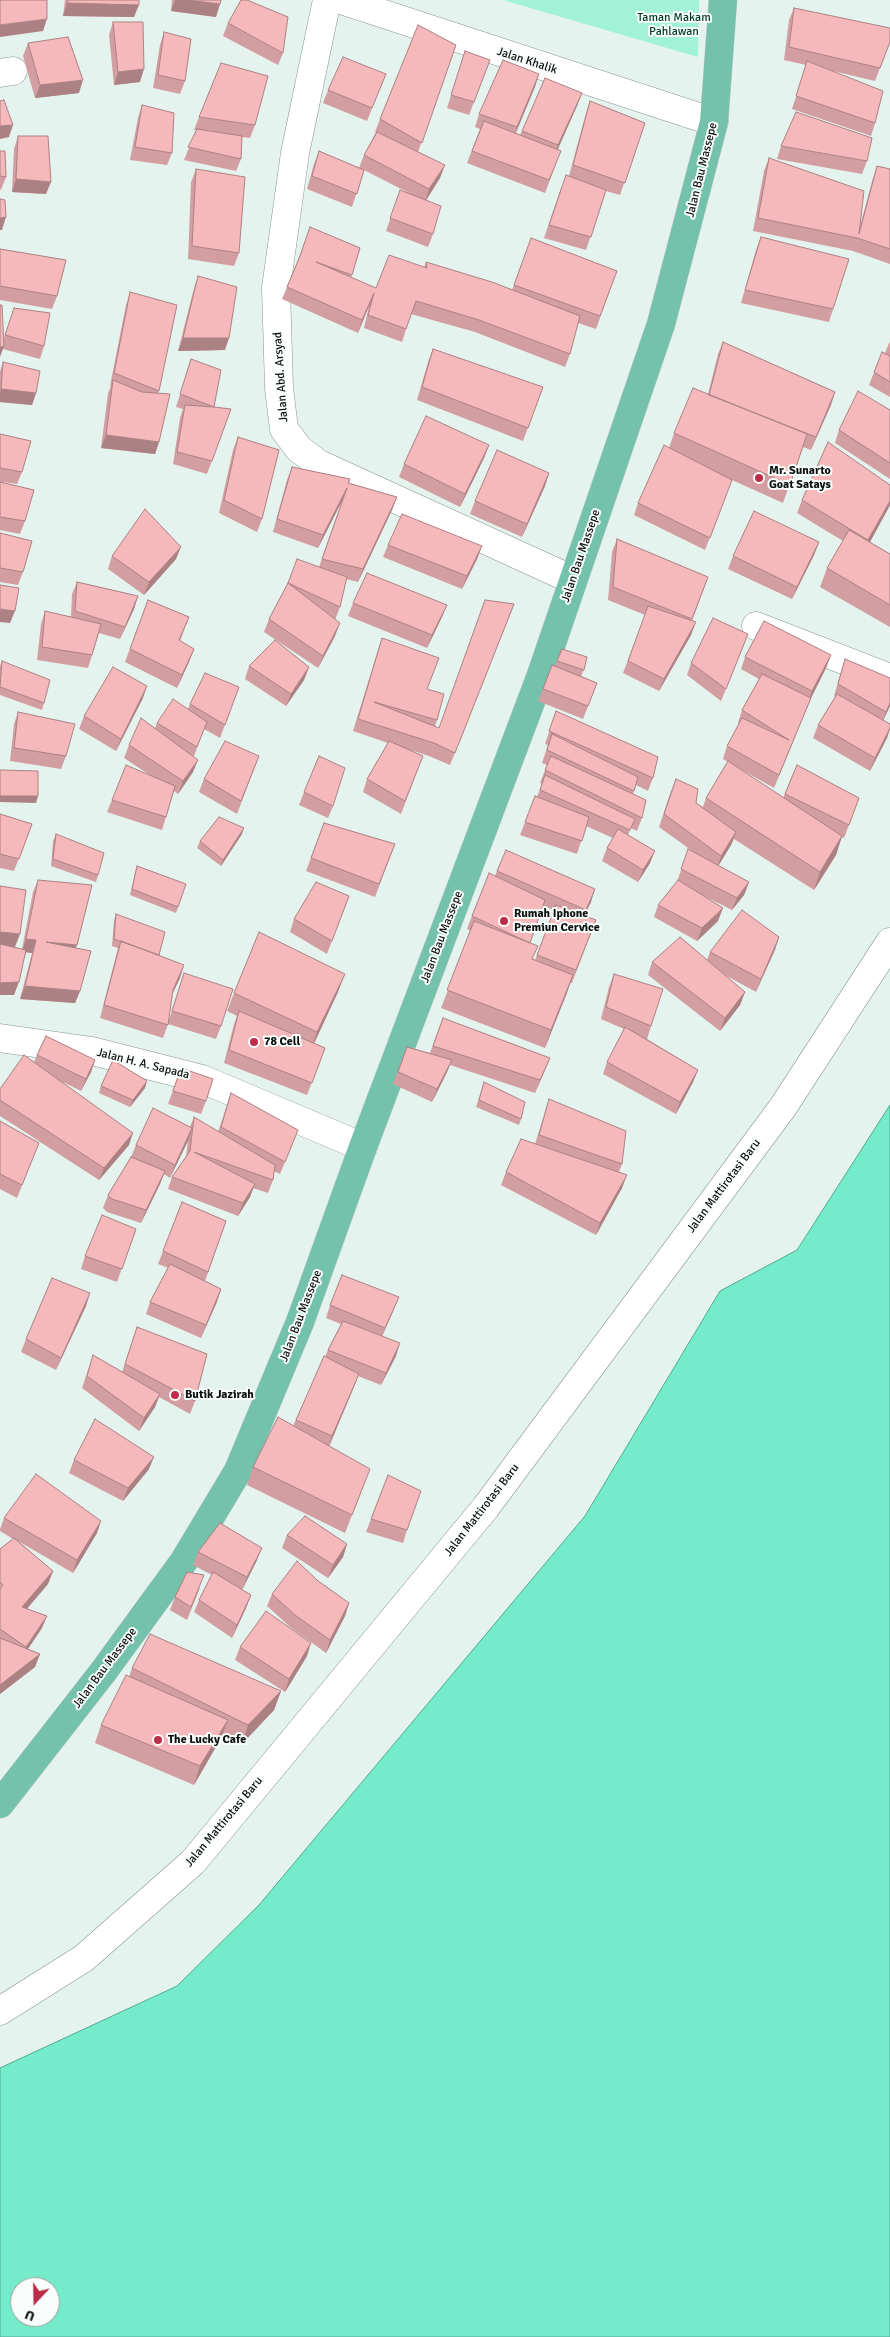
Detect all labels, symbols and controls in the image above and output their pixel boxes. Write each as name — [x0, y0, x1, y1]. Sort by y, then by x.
park label: Taman Makam Pahlawan — [637, 11, 711, 39]
street label: Jalan Khalik — [495, 45, 559, 77]
street label: Jalan Bau Massepe — [683, 121, 721, 219]
street label: Jalan Abd. Arsyad — [271, 331, 291, 423]
place label: Mr. Sunarto Goat Satays — [769, 464, 831, 492]
marker: Mr. Sunarto Goat Satays — [753, 472, 765, 484]
street label: Jalan Bau Massepe — [558, 508, 604, 604]
street label: Jalan Bau Massepe — [418, 889, 466, 985]
place label: Rumah Iphone Premiun Cervice — [514, 907, 600, 935]
marker: Rumah Iphone Premiun Cervice — [498, 915, 510, 927]
place label: 78 Cell — [264, 1035, 300, 1049]
marker: 78 Cell — [248, 1036, 260, 1048]
street label: Jalan H. A. Sapada — [95, 1046, 191, 1082]
street label: Jalan Mattirotasi Baru — [684, 1136, 764, 1236]
street label: Jalan Bau Massepe — [277, 1268, 325, 1364]
place label: Butik Jazirah — [185, 1388, 254, 1402]
marker: Butik Jazirah — [169, 1389, 181, 1401]
street label: Jalan Mattirotasi Baru — [441, 1461, 523, 1559]
street label: Jalan Bau Massepe — [70, 1625, 140, 1711]
place label: The Lucky Cafe — [168, 1733, 246, 1747]
marker: The Lucky Cafe — [152, 1734, 164, 1746]
street label: Jalan Mattirotasi Baru — [182, 1774, 266, 1870]
north arrow — [10, 2277, 60, 2327]
text: U — [22, 2306, 37, 2325]

